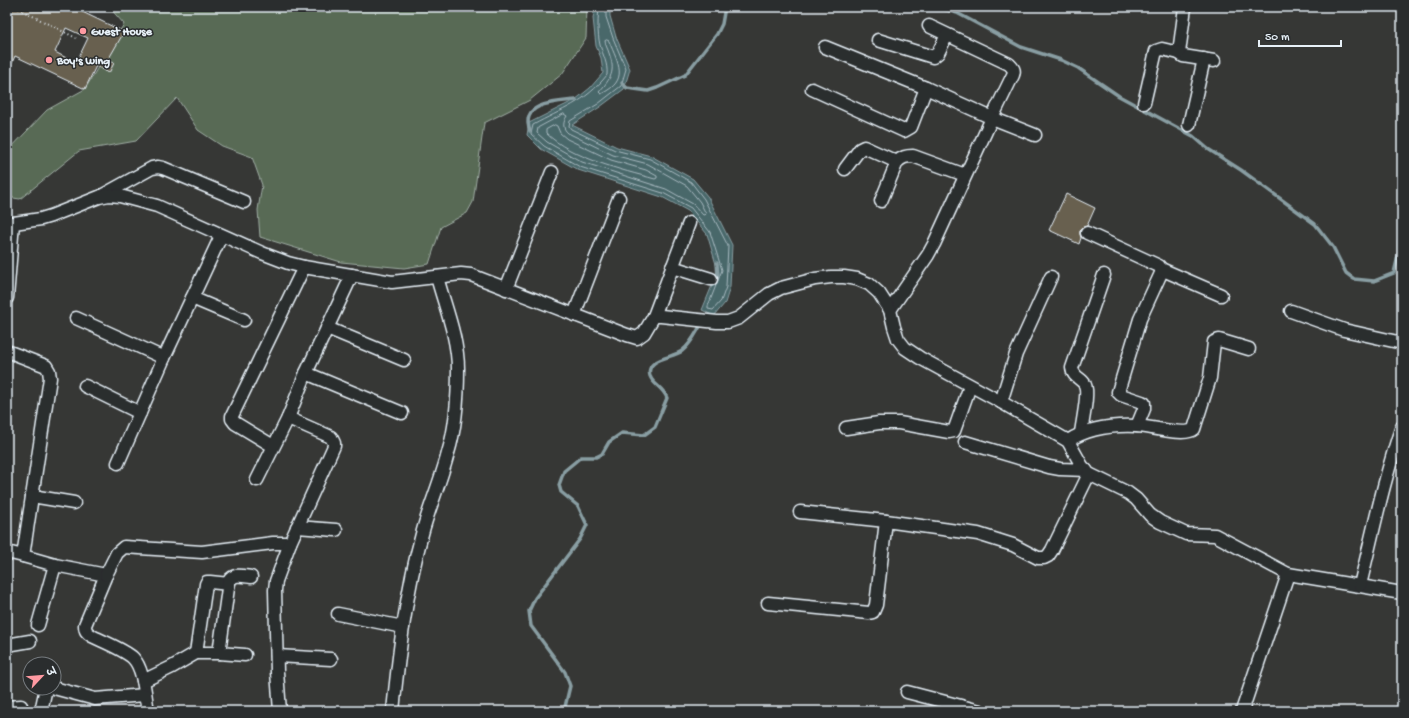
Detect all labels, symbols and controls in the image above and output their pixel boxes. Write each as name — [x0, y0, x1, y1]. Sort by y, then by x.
scale bar — [1259, 22, 1341, 48]
marker: Guest House — [78, 26, 88, 36]
place label: Guest House — [91, 26, 153, 40]
text: 50 m — [1265, 31, 1290, 45]
marker: Boy's wing — [44, 55, 54, 65]
place label: Boy's wing — [56, 55, 110, 69]
north arrow — [22, 656, 62, 696]
text: उ — [42, 665, 58, 680]

